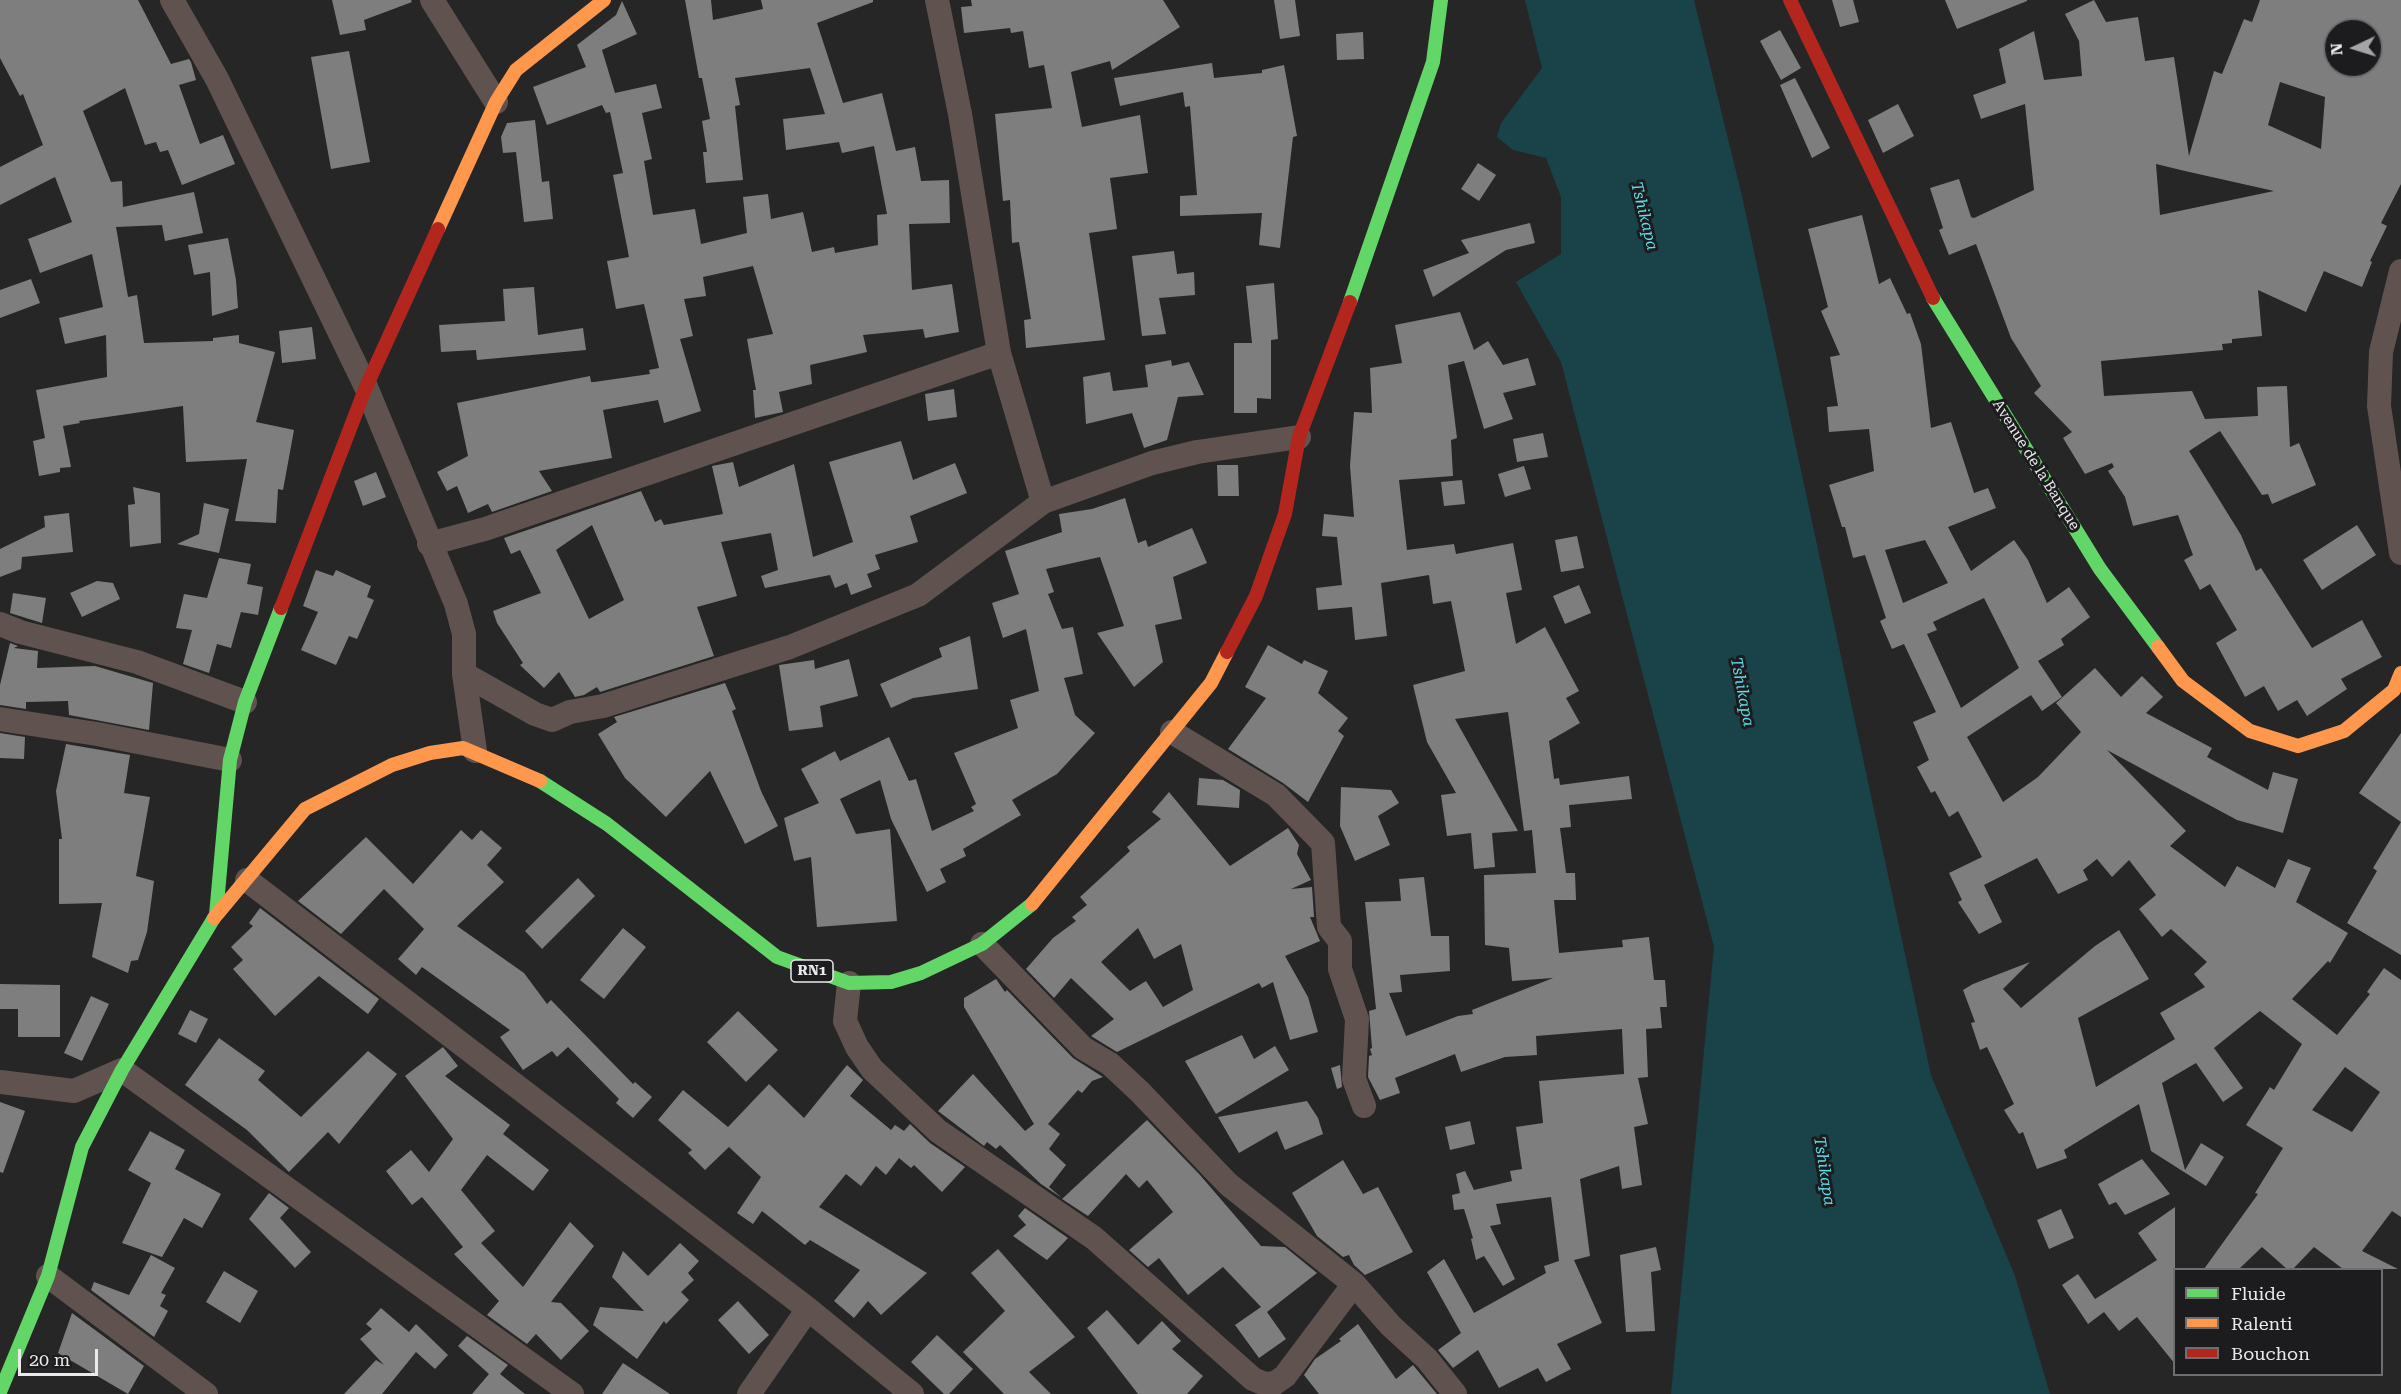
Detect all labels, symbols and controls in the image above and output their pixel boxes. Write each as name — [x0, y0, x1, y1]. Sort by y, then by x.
north arrow — [2323, 18, 2383, 78]
text: N — [2327, 42, 2346, 56]
water label: Tshikapa — [1626, 180, 1662, 252]
street label: Avenue de la Banque — [1988, 396, 2084, 534]
water label: Tshikapa — [1726, 656, 1758, 728]
road number: RN1 — [791, 960, 833, 982]
water label: Tshikapa — [1809, 1135, 1839, 1207]
legend — [2173, 1268, 2383, 1376]
text: Fluide — [2231, 1283, 2286, 1304]
text: Ralenti — [2231, 1313, 2293, 1334]
scale bar — [21, 1337, 100, 1375]
text: Bouchon — [2231, 1343, 2310, 1364]
text: 20 m — [29, 1349, 70, 1370]

